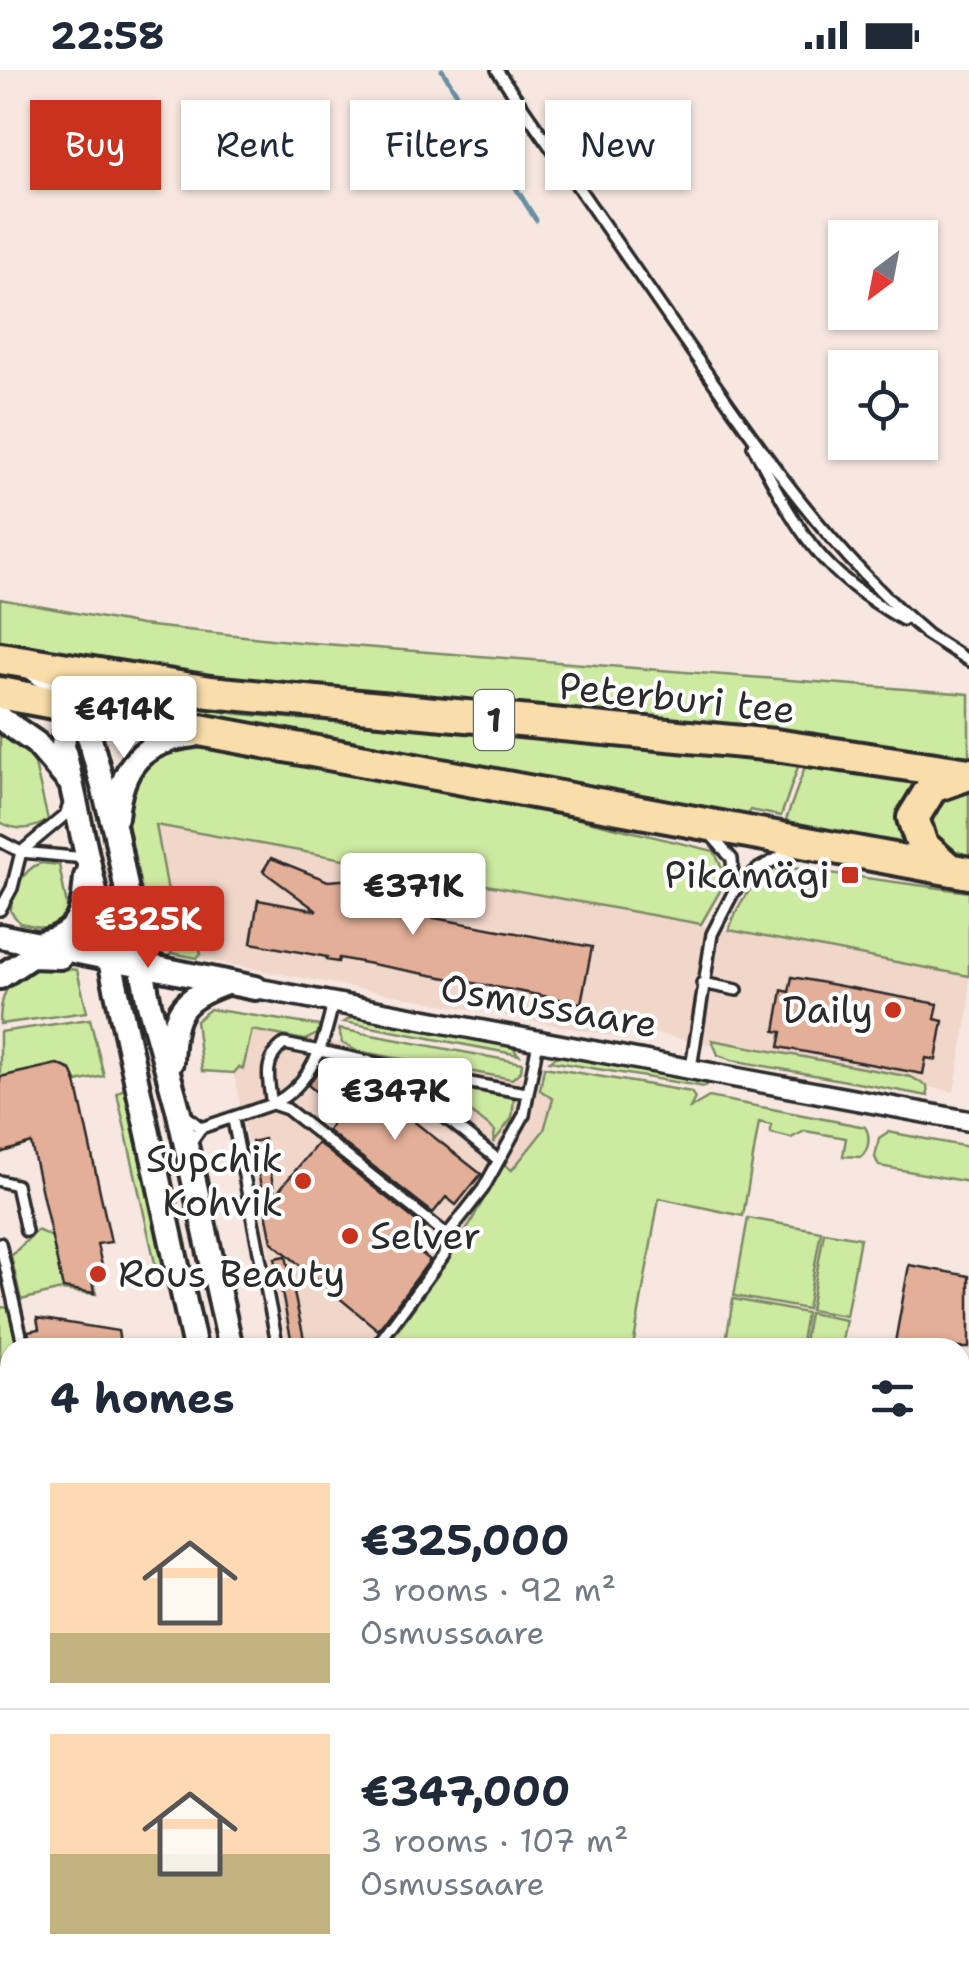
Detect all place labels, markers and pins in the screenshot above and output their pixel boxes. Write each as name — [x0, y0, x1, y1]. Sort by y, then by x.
pin: €414K — [54, 676, 194, 761]
place label: Pikamägi — [664, 849, 830, 900]
pin: €371K — [343, 853, 483, 938]
marker: Pikamägi — [839, 864, 861, 886]
pin: €325K — [78, 886, 218, 971]
place label: Daily — [782, 984, 873, 1035]
marker: Daily — [882, 999, 904, 1021]
pin: €347K — [325, 1058, 465, 1143]
place label: Supchik Kohvik — [146, 1133, 283, 1228]
marker: Supchik Kohvik — [292, 1170, 314, 1192]
place label: Selver — [370, 1210, 481, 1261]
marker: Selver — [339, 1225, 361, 1247]
place label: Rous Beauty — [118, 1248, 345, 1299]
marker: Rous Beauty — [87, 1263, 109, 1285]

